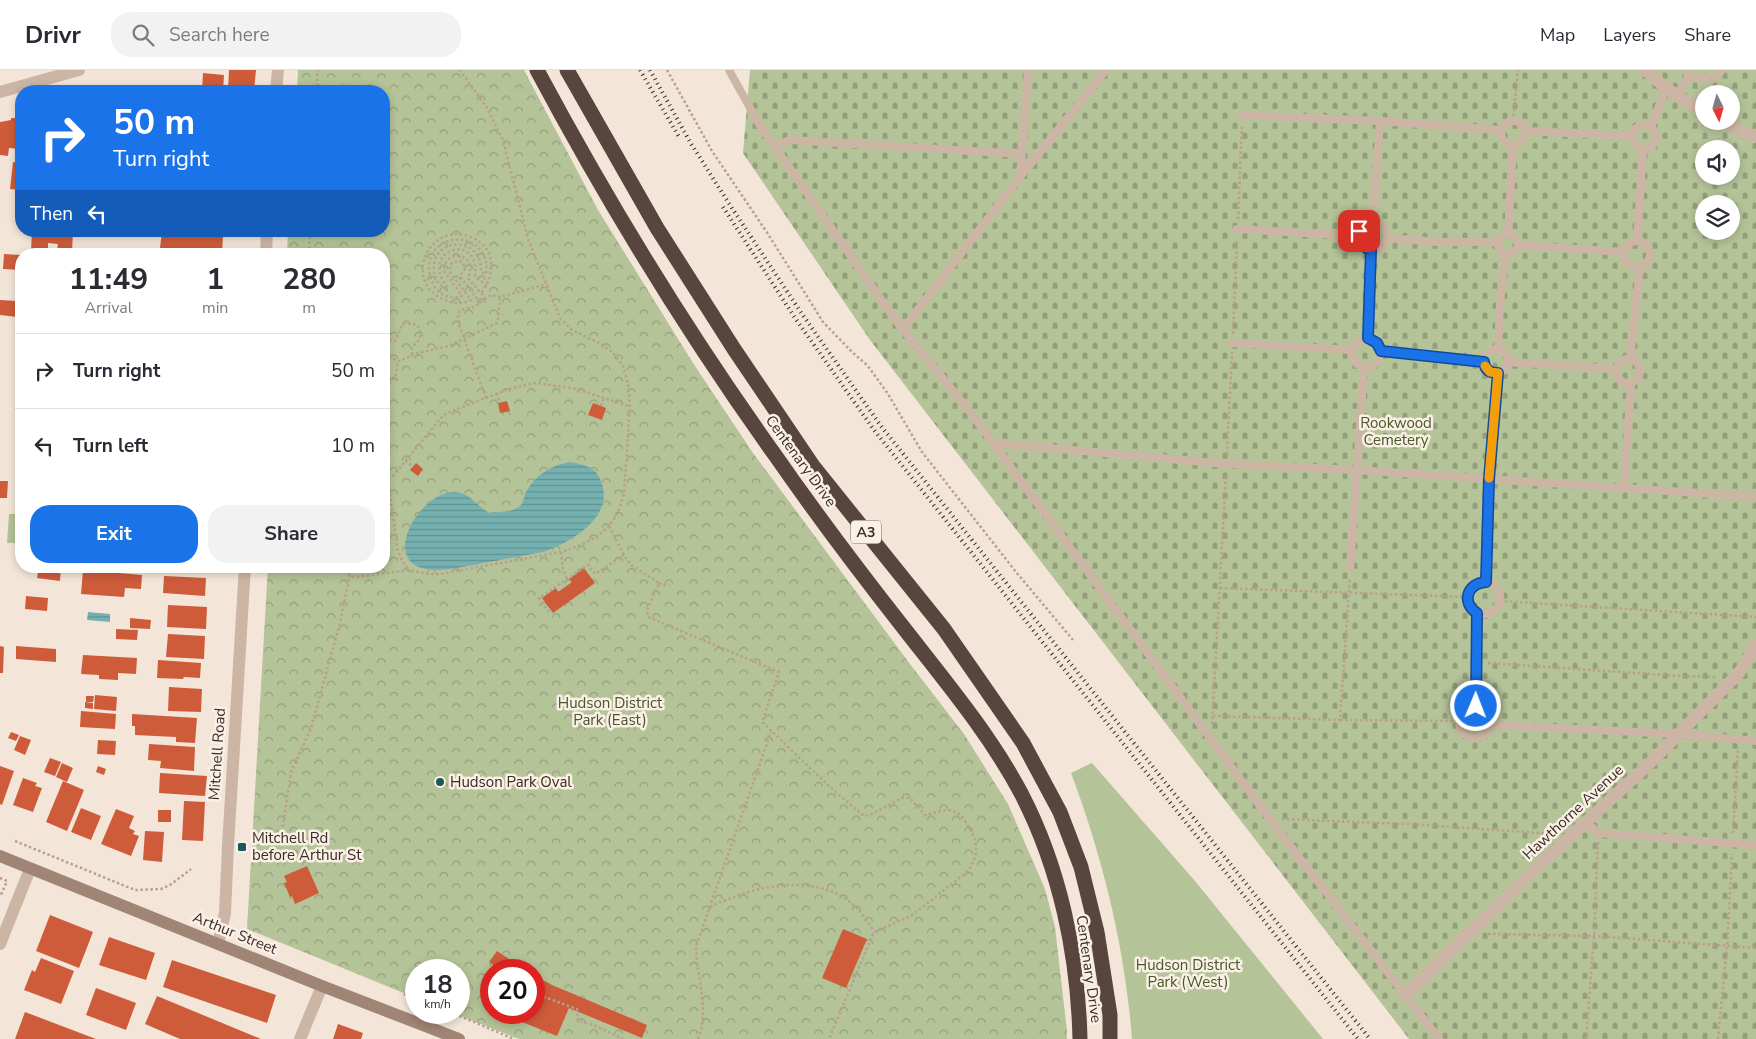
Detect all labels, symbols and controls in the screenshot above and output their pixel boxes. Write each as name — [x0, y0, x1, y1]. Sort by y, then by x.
search box — [111, 12, 461, 57]
text: Drivr — [25, 19, 81, 51]
icon: search — [129, 21, 157, 49]
text: Search here — [169, 22, 270, 48]
text: Map — [1540, 23, 1575, 47]
text: Layers — [1603, 23, 1656, 47]
text: Share — [1684, 23, 1731, 47]
north arrow — [1695, 85, 1740, 130]
map controls — [1695, 85, 1740, 240]
text: 50 m — [113, 99, 195, 146]
icon: right — [30, 105, 95, 170]
button: sound — [1695, 140, 1740, 185]
text: Turn right — [113, 144, 209, 174]
button: layers — [1695, 195, 1740, 240]
icon: left — [83, 200, 111, 228]
text: Then — [30, 201, 73, 227]
pin — [1338, 210, 1380, 252]
icon: arrive — [1345, 217, 1373, 245]
text: 11:49 — [69, 259, 148, 300]
text: 1 — [206, 259, 224, 300]
text: 280 — [282, 259, 336, 300]
text: Arrival — [84, 297, 133, 319]
text: min — [202, 297, 228, 319]
text: m — [302, 297, 316, 319]
icon: right — [30, 357, 58, 385]
text: Turn right — [73, 358, 160, 384]
text: 50 m — [331, 358, 375, 384]
street label: Centenary Drive — [761, 411, 841, 511]
park label: Rookwood Cemetery — [1360, 413, 1432, 450]
icon: left — [30, 432, 58, 460]
text: Turn left — [73, 433, 148, 459]
text: 10 m — [331, 433, 375, 459]
button: Exit — [30, 505, 198, 563]
button: Share — [208, 505, 375, 563]
road number: A3 — [851, 521, 881, 544]
position arrow — [1449, 679, 1501, 731]
park label: Hudson District Park (East) — [558, 693, 663, 730]
street label: Mitchell Road — [204, 707, 230, 801]
street label: Hawthorne Avenue — [1518, 760, 1628, 864]
place label: Hudson Park Oval — [450, 772, 572, 792]
marker: Hudson Park Oval — [434, 776, 446, 788]
place label: Mitchell Rd before Arthur St — [252, 828, 362, 865]
marker: Mitchell Rd before Arthur St — [236, 841, 248, 853]
street label: Arthur Street — [190, 907, 281, 959]
street label: Centenary Drive — [1072, 914, 1106, 1024]
park label: Hudson District Park (West) — [1136, 955, 1241, 992]
speed limit sign: 20 — [480, 959, 545, 1024]
text: 18 — [422, 968, 453, 1002]
text: km/h — [424, 996, 451, 1012]

